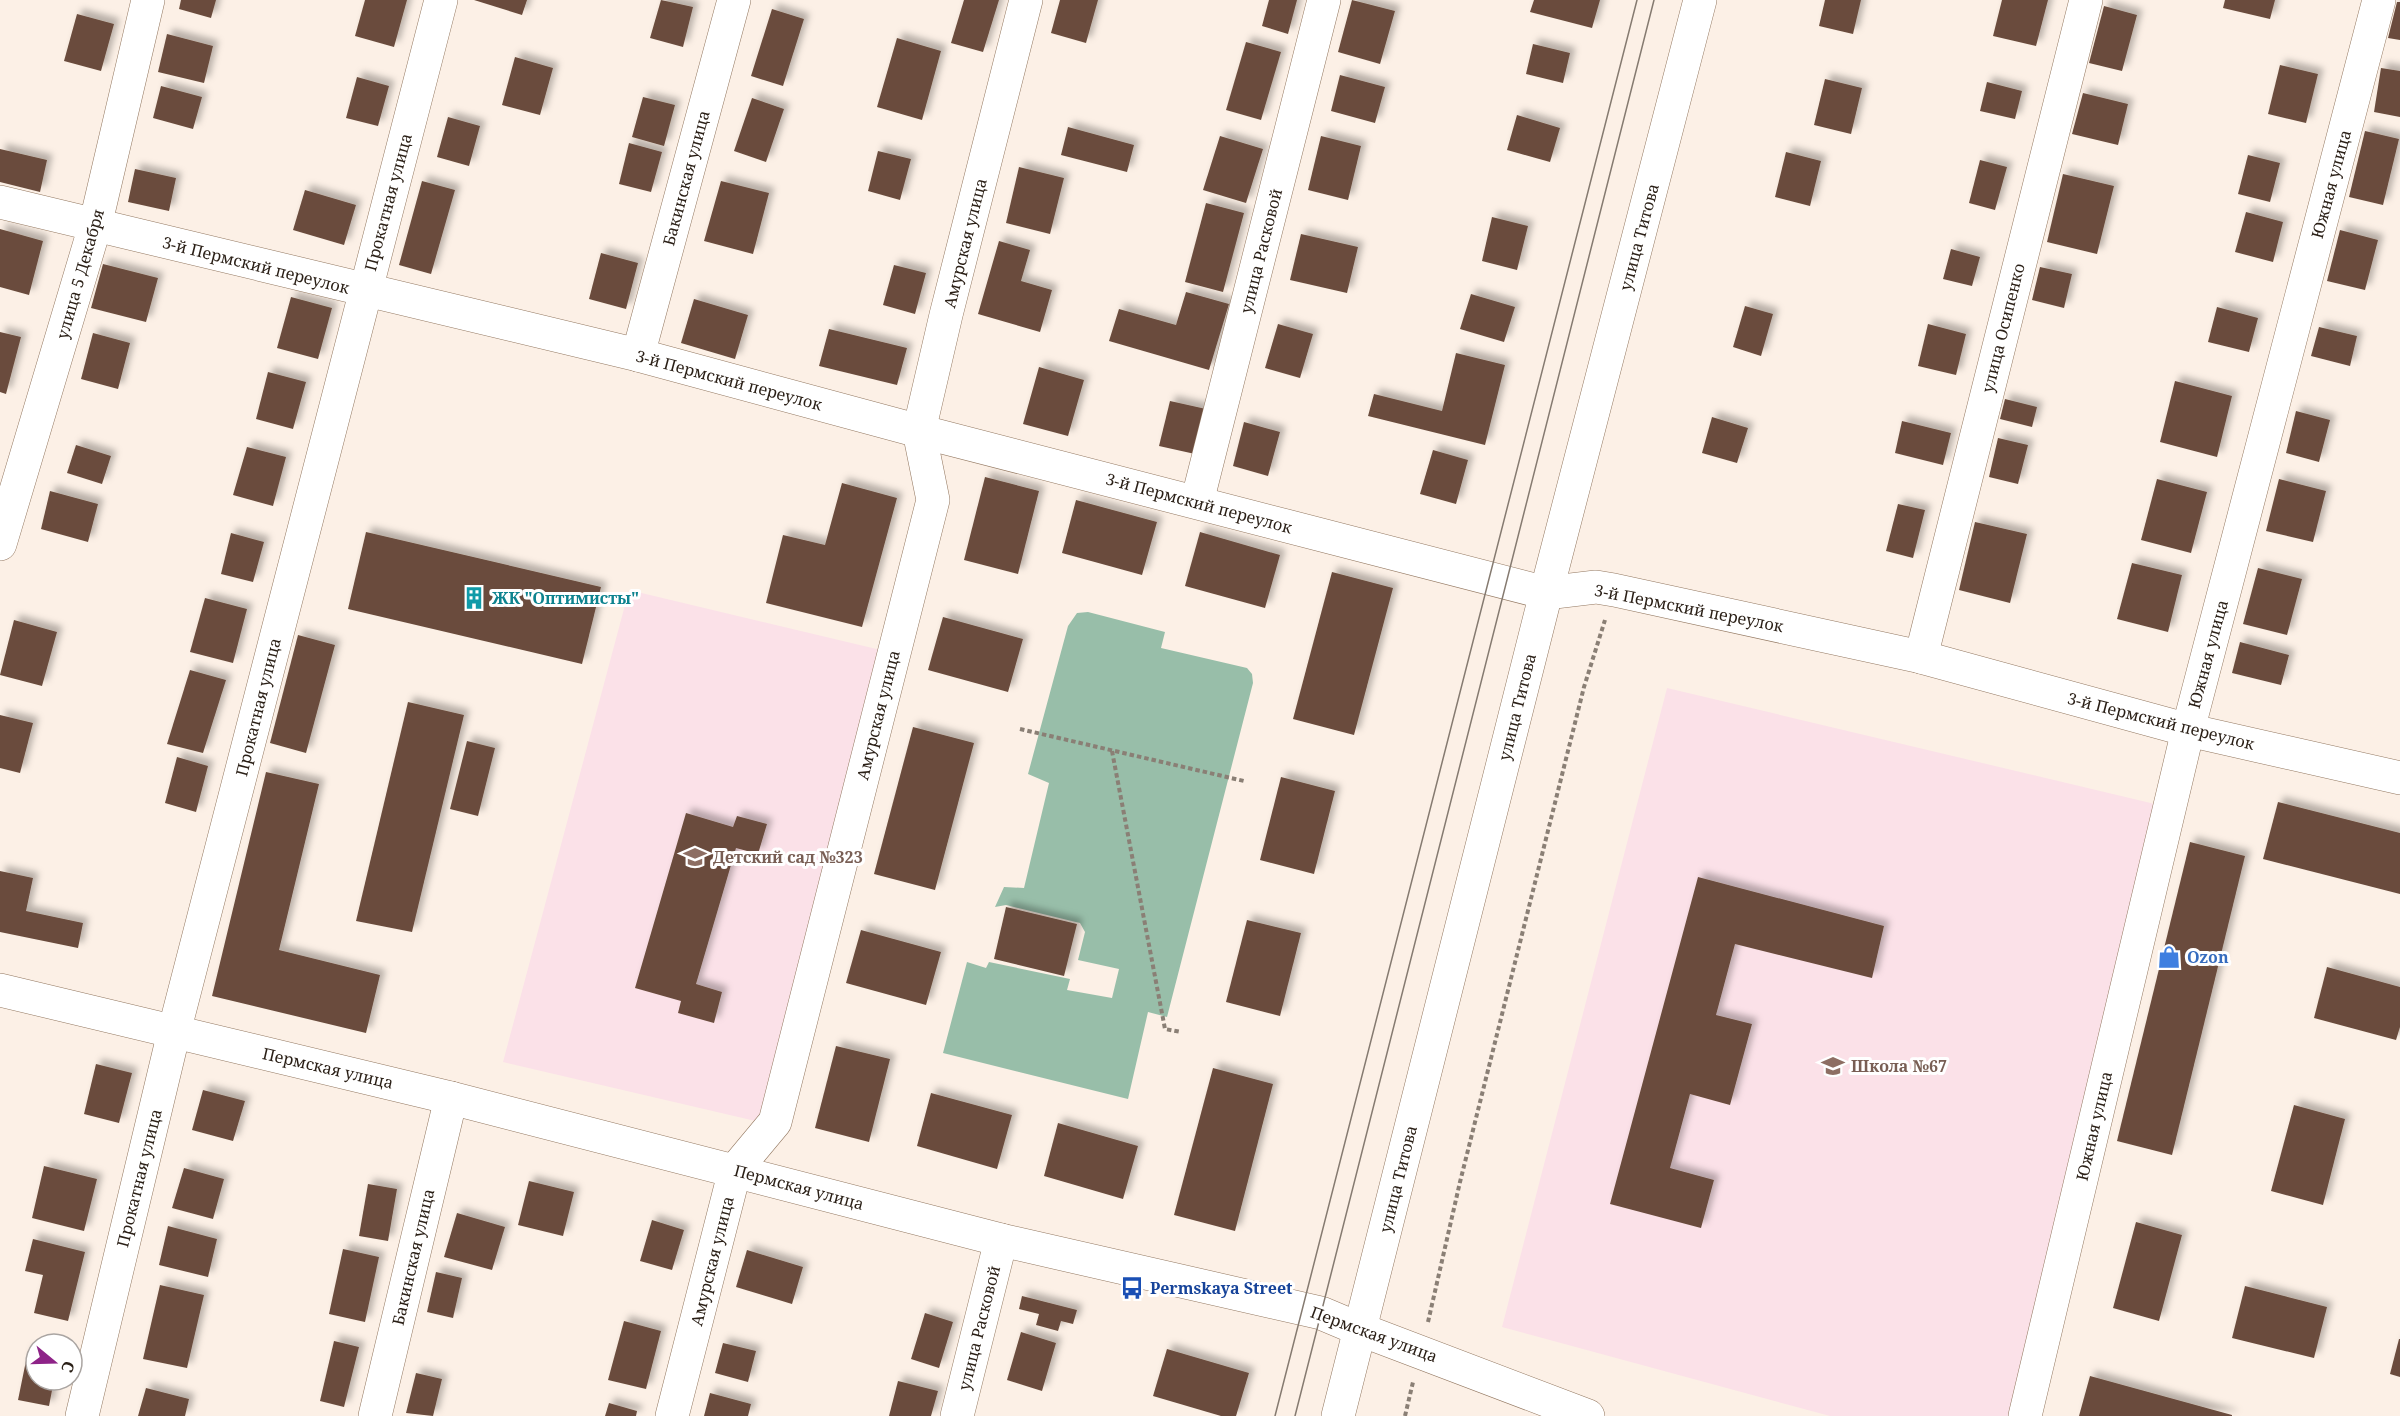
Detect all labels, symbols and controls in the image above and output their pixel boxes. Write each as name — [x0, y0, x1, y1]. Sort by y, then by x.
street label: Бакинская улица — [657, 108, 715, 248]
street label: Южная улица — [2306, 127, 2356, 241]
street label: Прокатная улица — [359, 131, 417, 273]
street label: Амурская улица — [938, 176, 992, 310]
street label: улица Титова — [1614, 181, 1664, 293]
street label: улица Расковой — [1235, 186, 1287, 316]
street label: улица 5 Декабря — [51, 206, 109, 342]
street label: 3-й Пермский переулок — [160, 231, 352, 299]
street label: улица Осипенко — [1976, 261, 2030, 395]
street label: 3-й Пермский переулок — [633, 345, 825, 416]
street label: 3-й Пермский переулок — [1103, 468, 1295, 539]
street label: 3-й Пермский переулок — [1593, 579, 1786, 637]
building icon: ЖК "Оптимисты" — [461, 585, 487, 611]
place label: ЖК "Оптимисты" — [492, 587, 639, 609]
street label: Южная улица — [2183, 597, 2233, 711]
street label: Прокатная улица — [230, 636, 286, 778]
street label: Амурская улица — [851, 648, 905, 782]
street label: улица Титова — [1493, 651, 1541, 763]
street label: 3-й Пермский переулок — [2065, 687, 2257, 755]
school or university icon: Детский сад №323 — [682, 844, 708, 870]
place label: Детский сад №323 — [713, 846, 863, 868]
shop icon: Ozon — [2156, 944, 2182, 970]
place label: Ozon — [2187, 946, 2229, 968]
street label: Пермская улица — [260, 1042, 396, 1094]
school or university icon: Школа №67 — [1820, 1053, 1846, 1079]
place label: Школа №67 — [1851, 1055, 1947, 1077]
street label: Южная улица — [2071, 1069, 2117, 1183]
street label: Прокатная улица — [111, 1107, 167, 1249]
street label: улица Титова — [1374, 1123, 1422, 1235]
street label: Пермская улица — [732, 1159, 866, 1215]
street label: Бакинская улица — [387, 1187, 439, 1327]
street label: Амурская улица — [685, 1194, 739, 1328]
street label: улица Расковой — [953, 1263, 1005, 1393]
bus stop icon: Permskaya Street — [1119, 1275, 1145, 1301]
place label: Permskaya Street — [1150, 1277, 1293, 1299]
street label: Пермская улица — [1307, 1301, 1441, 1367]
north arrow — [24, 1332, 84, 1392]
text: С — [56, 1358, 80, 1375]

